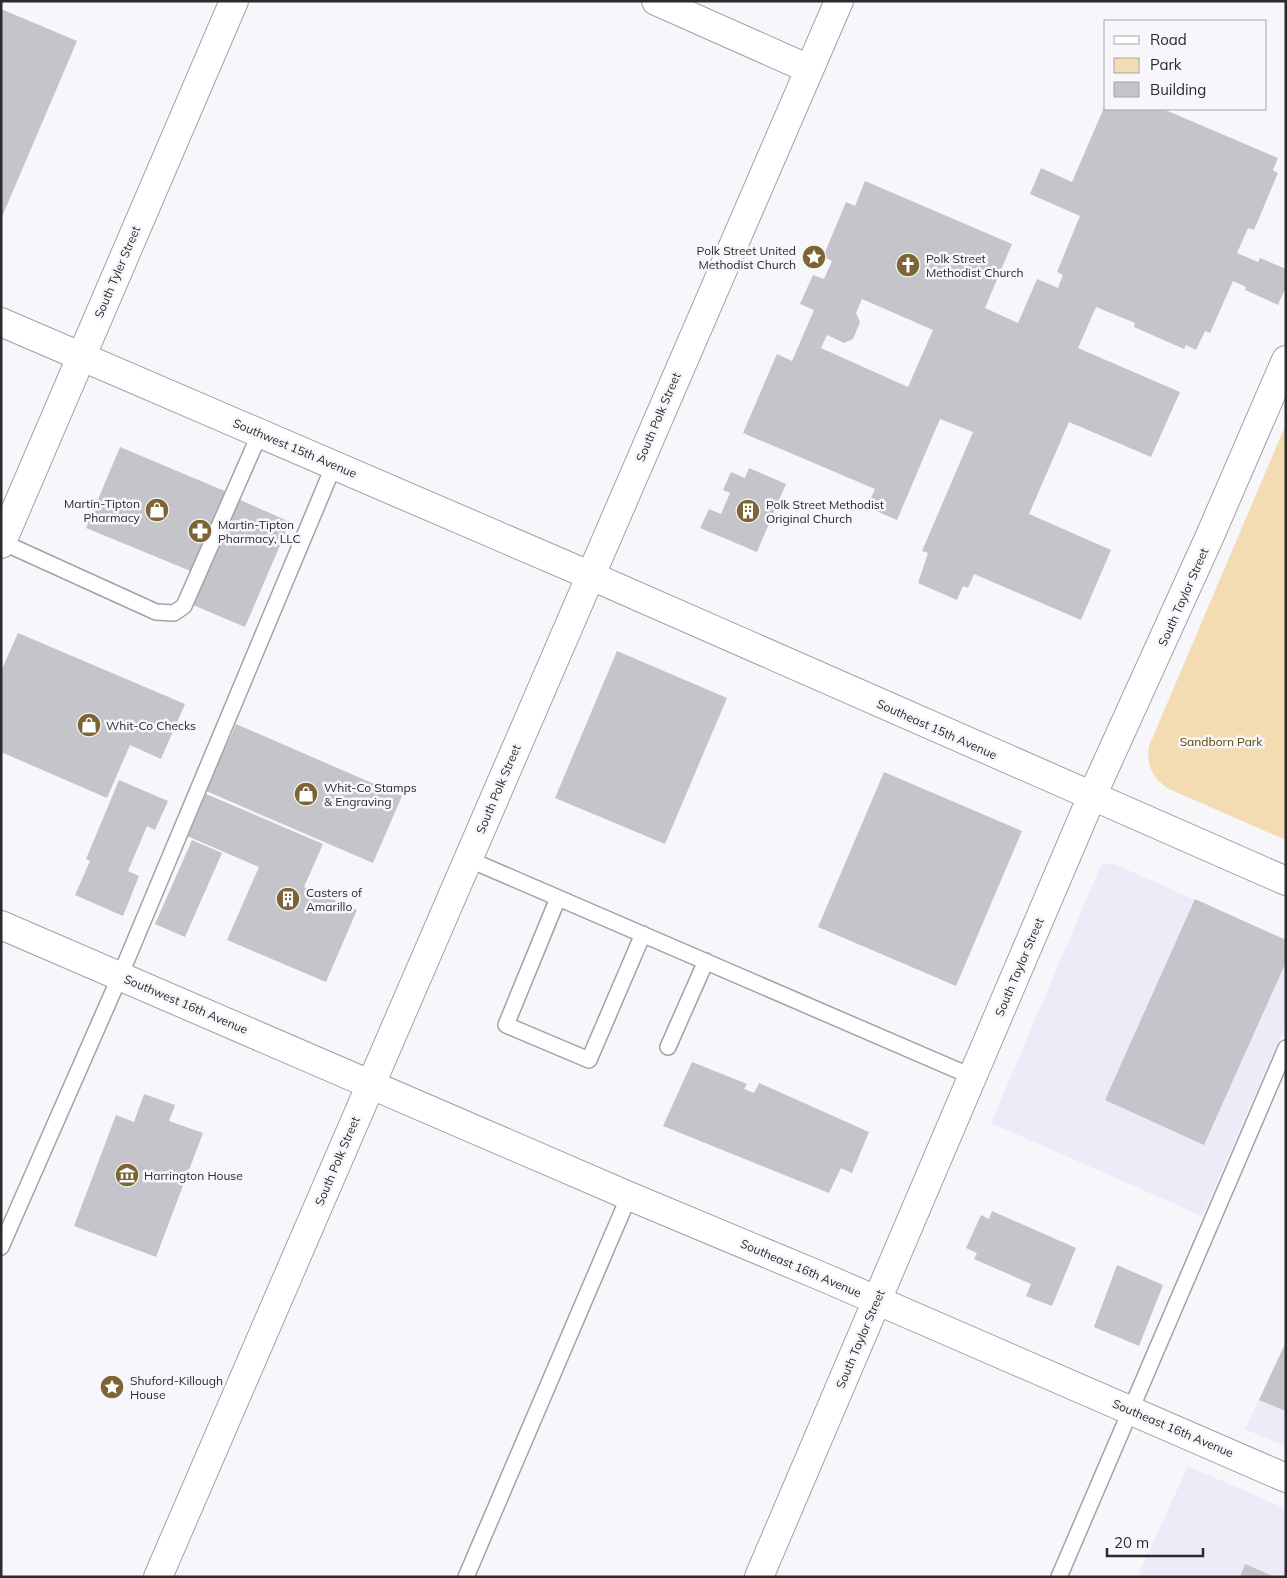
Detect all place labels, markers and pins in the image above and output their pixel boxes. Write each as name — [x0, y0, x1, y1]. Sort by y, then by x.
place label: Polk Street United Methodist Church — [697, 243, 796, 272]
place icon: Polk Street United Methodist Church — [801, 244, 827, 270]
place label: Polk Street Methodist Church — [926, 251, 1024, 280]
church icon: Polk Street Methodist Church — [895, 252, 921, 278]
place label: Martin-Tipton Pharmacy — [64, 496, 141, 525]
shop icon: Martin-Tipton Pharmacy — [144, 497, 170, 523]
place label: Polk Street Methodist Original Church — [766, 497, 884, 526]
building icon: Polk Street Methodist Original Church — [735, 498, 761, 524]
place label: Martin-Tipton Pharmacy, LLC — [218, 517, 301, 546]
pharmacy icon: Martin-Tipton Pharmacy, LLC — [187, 518, 213, 544]
shop icon: Whit-Co Checks — [76, 712, 102, 738]
place label: Whit-Co Checks — [106, 718, 196, 733]
place label: Whit-Co Stamps & Engraving — [324, 780, 417, 809]
shop icon: Whit-Co Stamps & Engraving — [293, 781, 319, 807]
place label: Casters of Amarillo — [306, 885, 363, 914]
building icon: Casters of Amarillo — [275, 886, 301, 912]
museum icon: Harrington House — [114, 1162, 140, 1188]
place label: Harrington House — [144, 1168, 243, 1183]
place label: Shuford-Killough House — [130, 1373, 223, 1402]
place icon: Shuford-Killough House — [99, 1374, 125, 1400]

